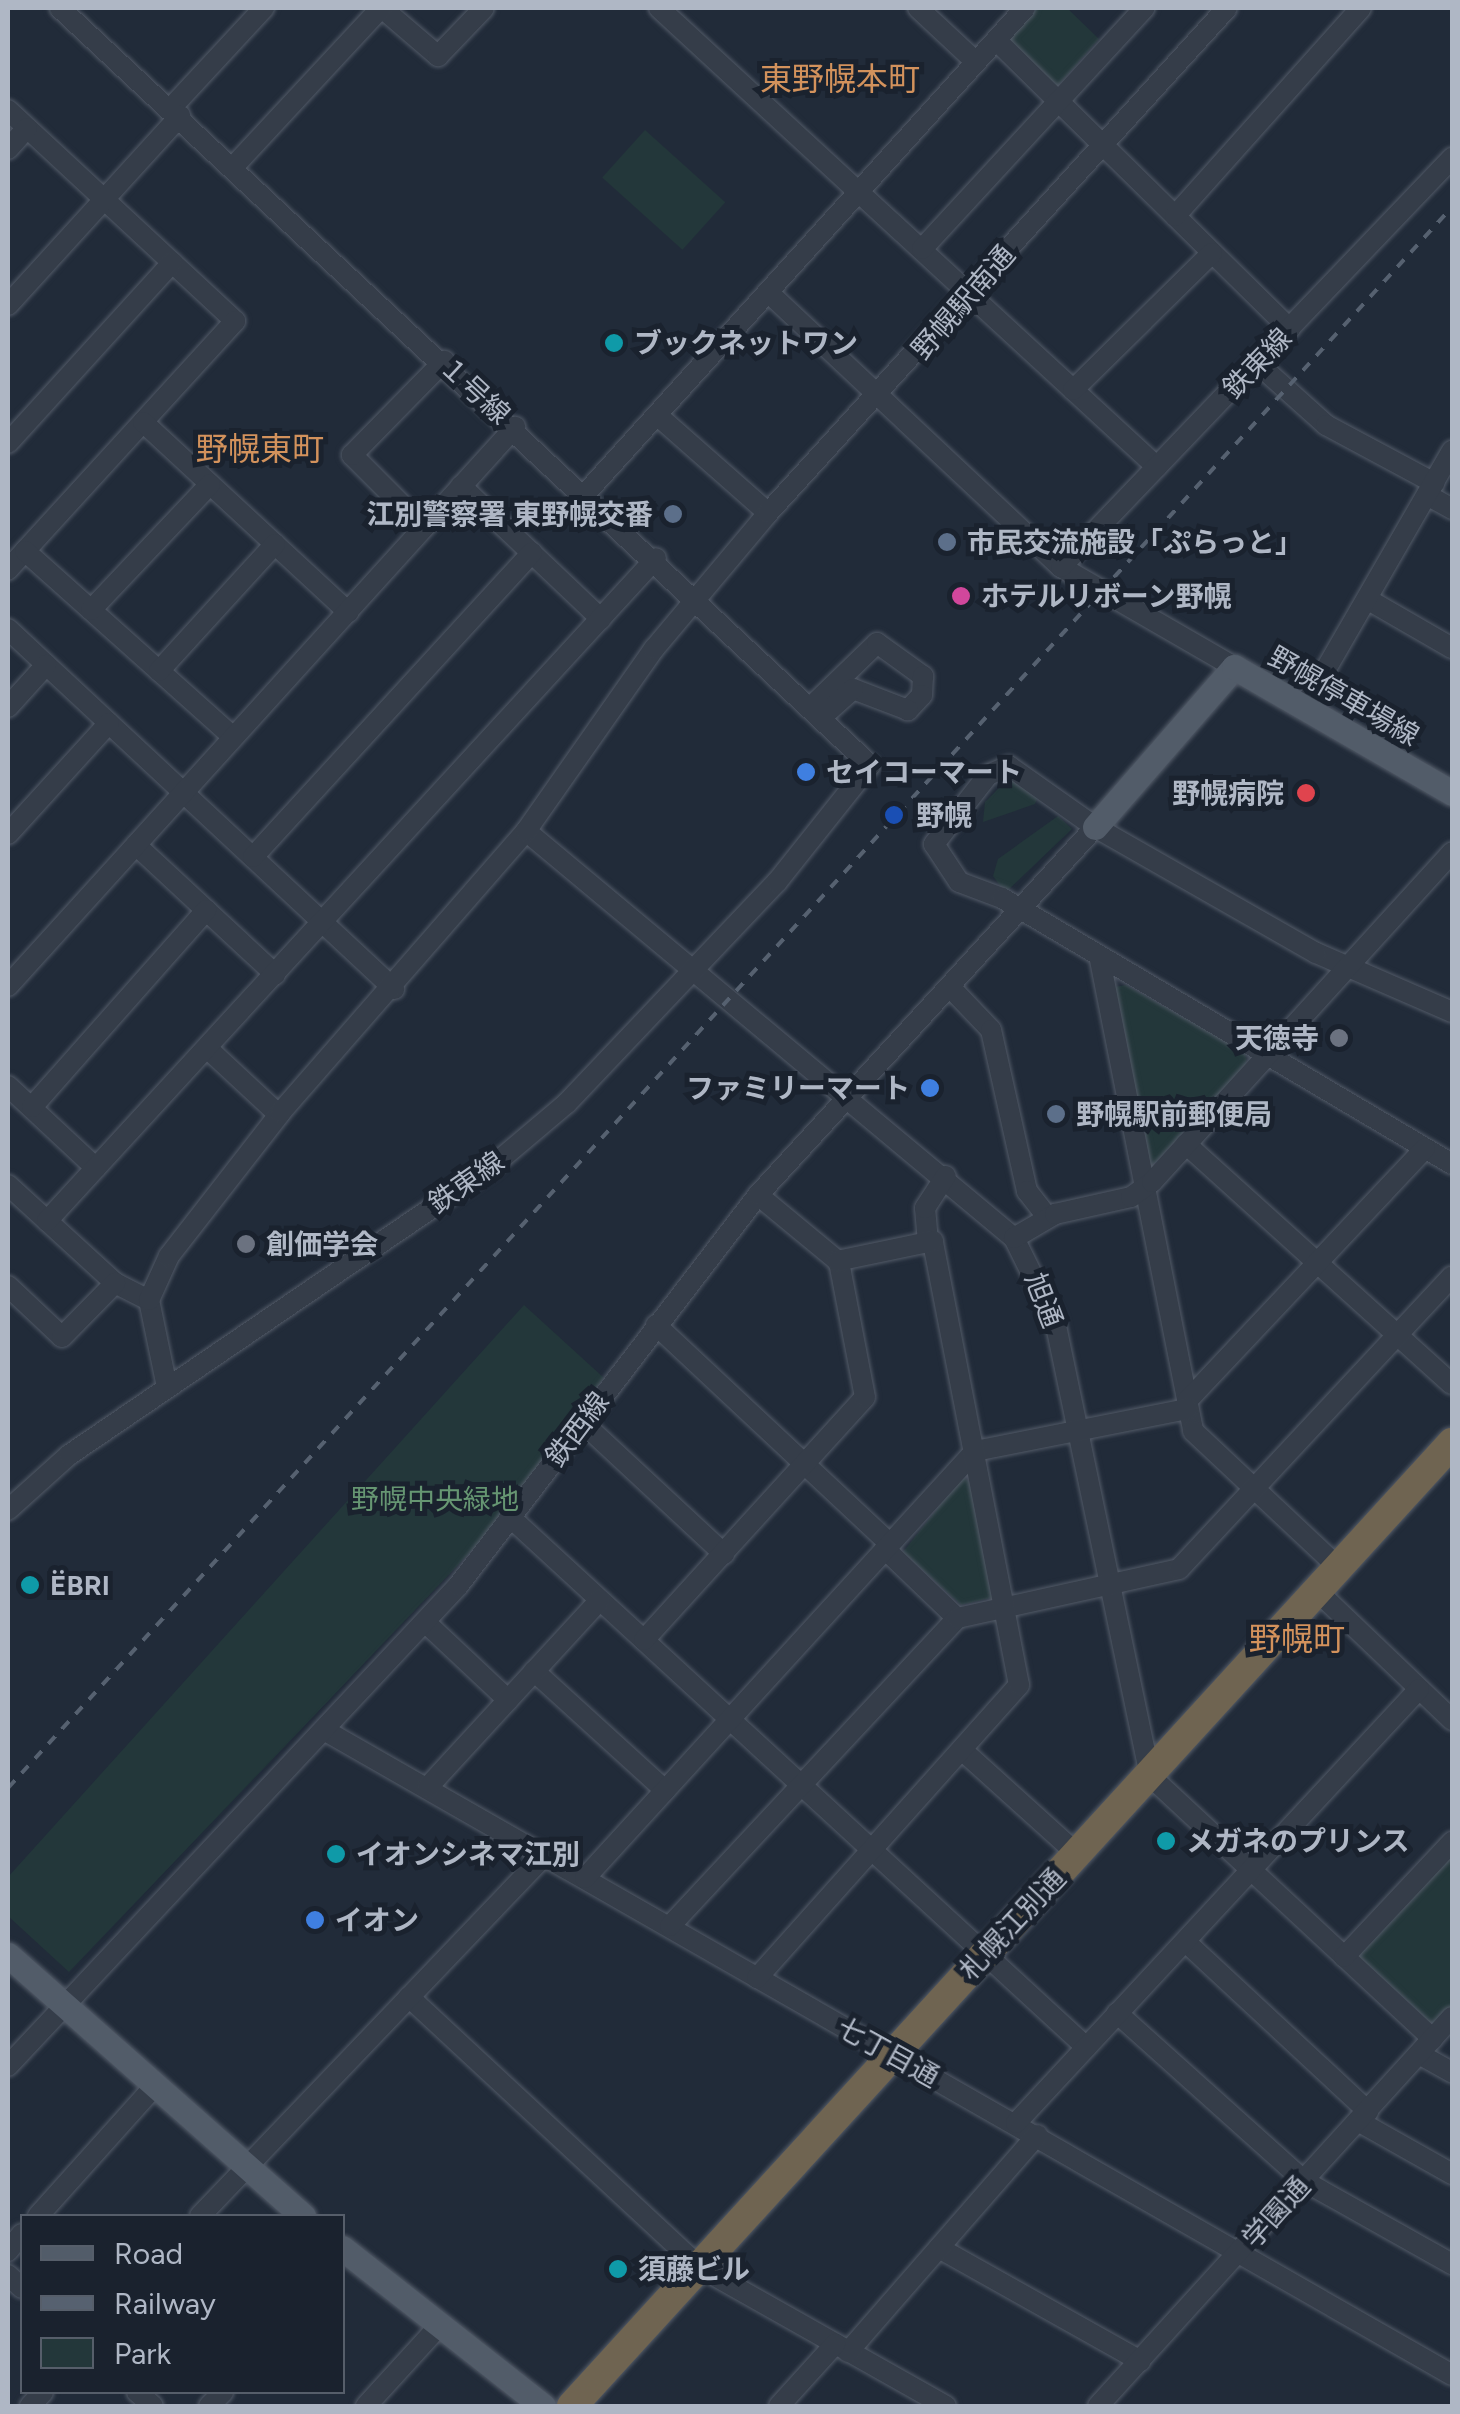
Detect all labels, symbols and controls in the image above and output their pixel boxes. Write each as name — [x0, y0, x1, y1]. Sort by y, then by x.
district label: 東野幌本町 — [760, 60, 920, 98]
street label: 野幌駅南通 — [904, 238, 1022, 366]
street label: 鉄東線 — [1216, 321, 1298, 405]
place label: ブックネットワン — [634, 326, 858, 360]
marker: ブックネットワン — [603, 332, 625, 354]
street label: １号線 — [433, 349, 517, 431]
district label: 野幌東町 — [196, 430, 324, 468]
place label: 江別警察署 東野幌交番 — [366, 497, 653, 531]
marker: 江別警察署 東野幌交番 — [662, 503, 684, 525]
place label: 市民交流施設「ぷらっと」 — [967, 525, 1303, 559]
marker: 市民交流施設「ぷらっと」 — [936, 531, 958, 553]
place label: ホテルリボーン野幌 — [981, 579, 1233, 613]
marker: ホテルリボーン野幌 — [950, 585, 972, 607]
street label: 野幌停車場線 — [1263, 639, 1425, 753]
place label: セイコーマート — [826, 755, 1022, 789]
marker: セイコーマート — [795, 761, 817, 783]
place label: 野幌病院 — [1172, 776, 1284, 810]
marker: 野幌病院 — [1293, 780, 1319, 806]
place label: 野幌 — [916, 798, 972, 832]
marker: 野幌 — [881, 802, 907, 828]
place label: 天徳寺 — [1235, 1021, 1319, 1055]
marker: 天徳寺 — [1328, 1027, 1350, 1049]
place label: ファミリーマート — [686, 1071, 910, 1105]
marker: ファミリーマート — [919, 1077, 941, 1099]
place label: 野幌駅前郵便局 — [1076, 1097, 1272, 1131]
marker: 野幌駅前郵便局 — [1045, 1103, 1067, 1125]
street label: 鉄東線 — [422, 1144, 510, 1220]
place label: 創価学会 — [266, 1227, 378, 1261]
marker: 創価学会 — [235, 1233, 257, 1255]
street label: 旭通 — [1018, 1268, 1070, 1332]
street label: 鉄西線 — [538, 1385, 616, 1473]
park label: 野幌中央緑地 — [351, 1482, 519, 1516]
place label: ËBRI — [50, 1568, 110, 1602]
marker: ËBRI — [19, 1574, 41, 1596]
district label: 野幌町 — [1249, 1620, 1345, 1658]
place label: メガネのプリンス — [1186, 1824, 1410, 1858]
marker: メガネのプリンス — [1155, 1830, 1177, 1852]
place label: イオンシネマ江別 — [356, 1837, 580, 1871]
marker: イオンシネマ江別 — [325, 1843, 347, 1865]
street label: 札幌江別通 — [952, 1861, 1072, 1987]
place label: イオン — [335, 1903, 419, 1937]
marker: イオン — [304, 1909, 326, 1931]
street label: 七丁目通 — [831, 2010, 945, 2094]
street label: 学園通 — [1235, 2170, 1317, 2254]
legend — [20, 2214, 345, 2394]
text: Road — [114, 2235, 183, 2272]
place label: 須藤ビル — [638, 2252, 750, 2286]
marker: 須藤ビル — [607, 2258, 629, 2280]
text: Railway — [114, 2285, 216, 2322]
text: Park — [114, 2335, 171, 2372]

